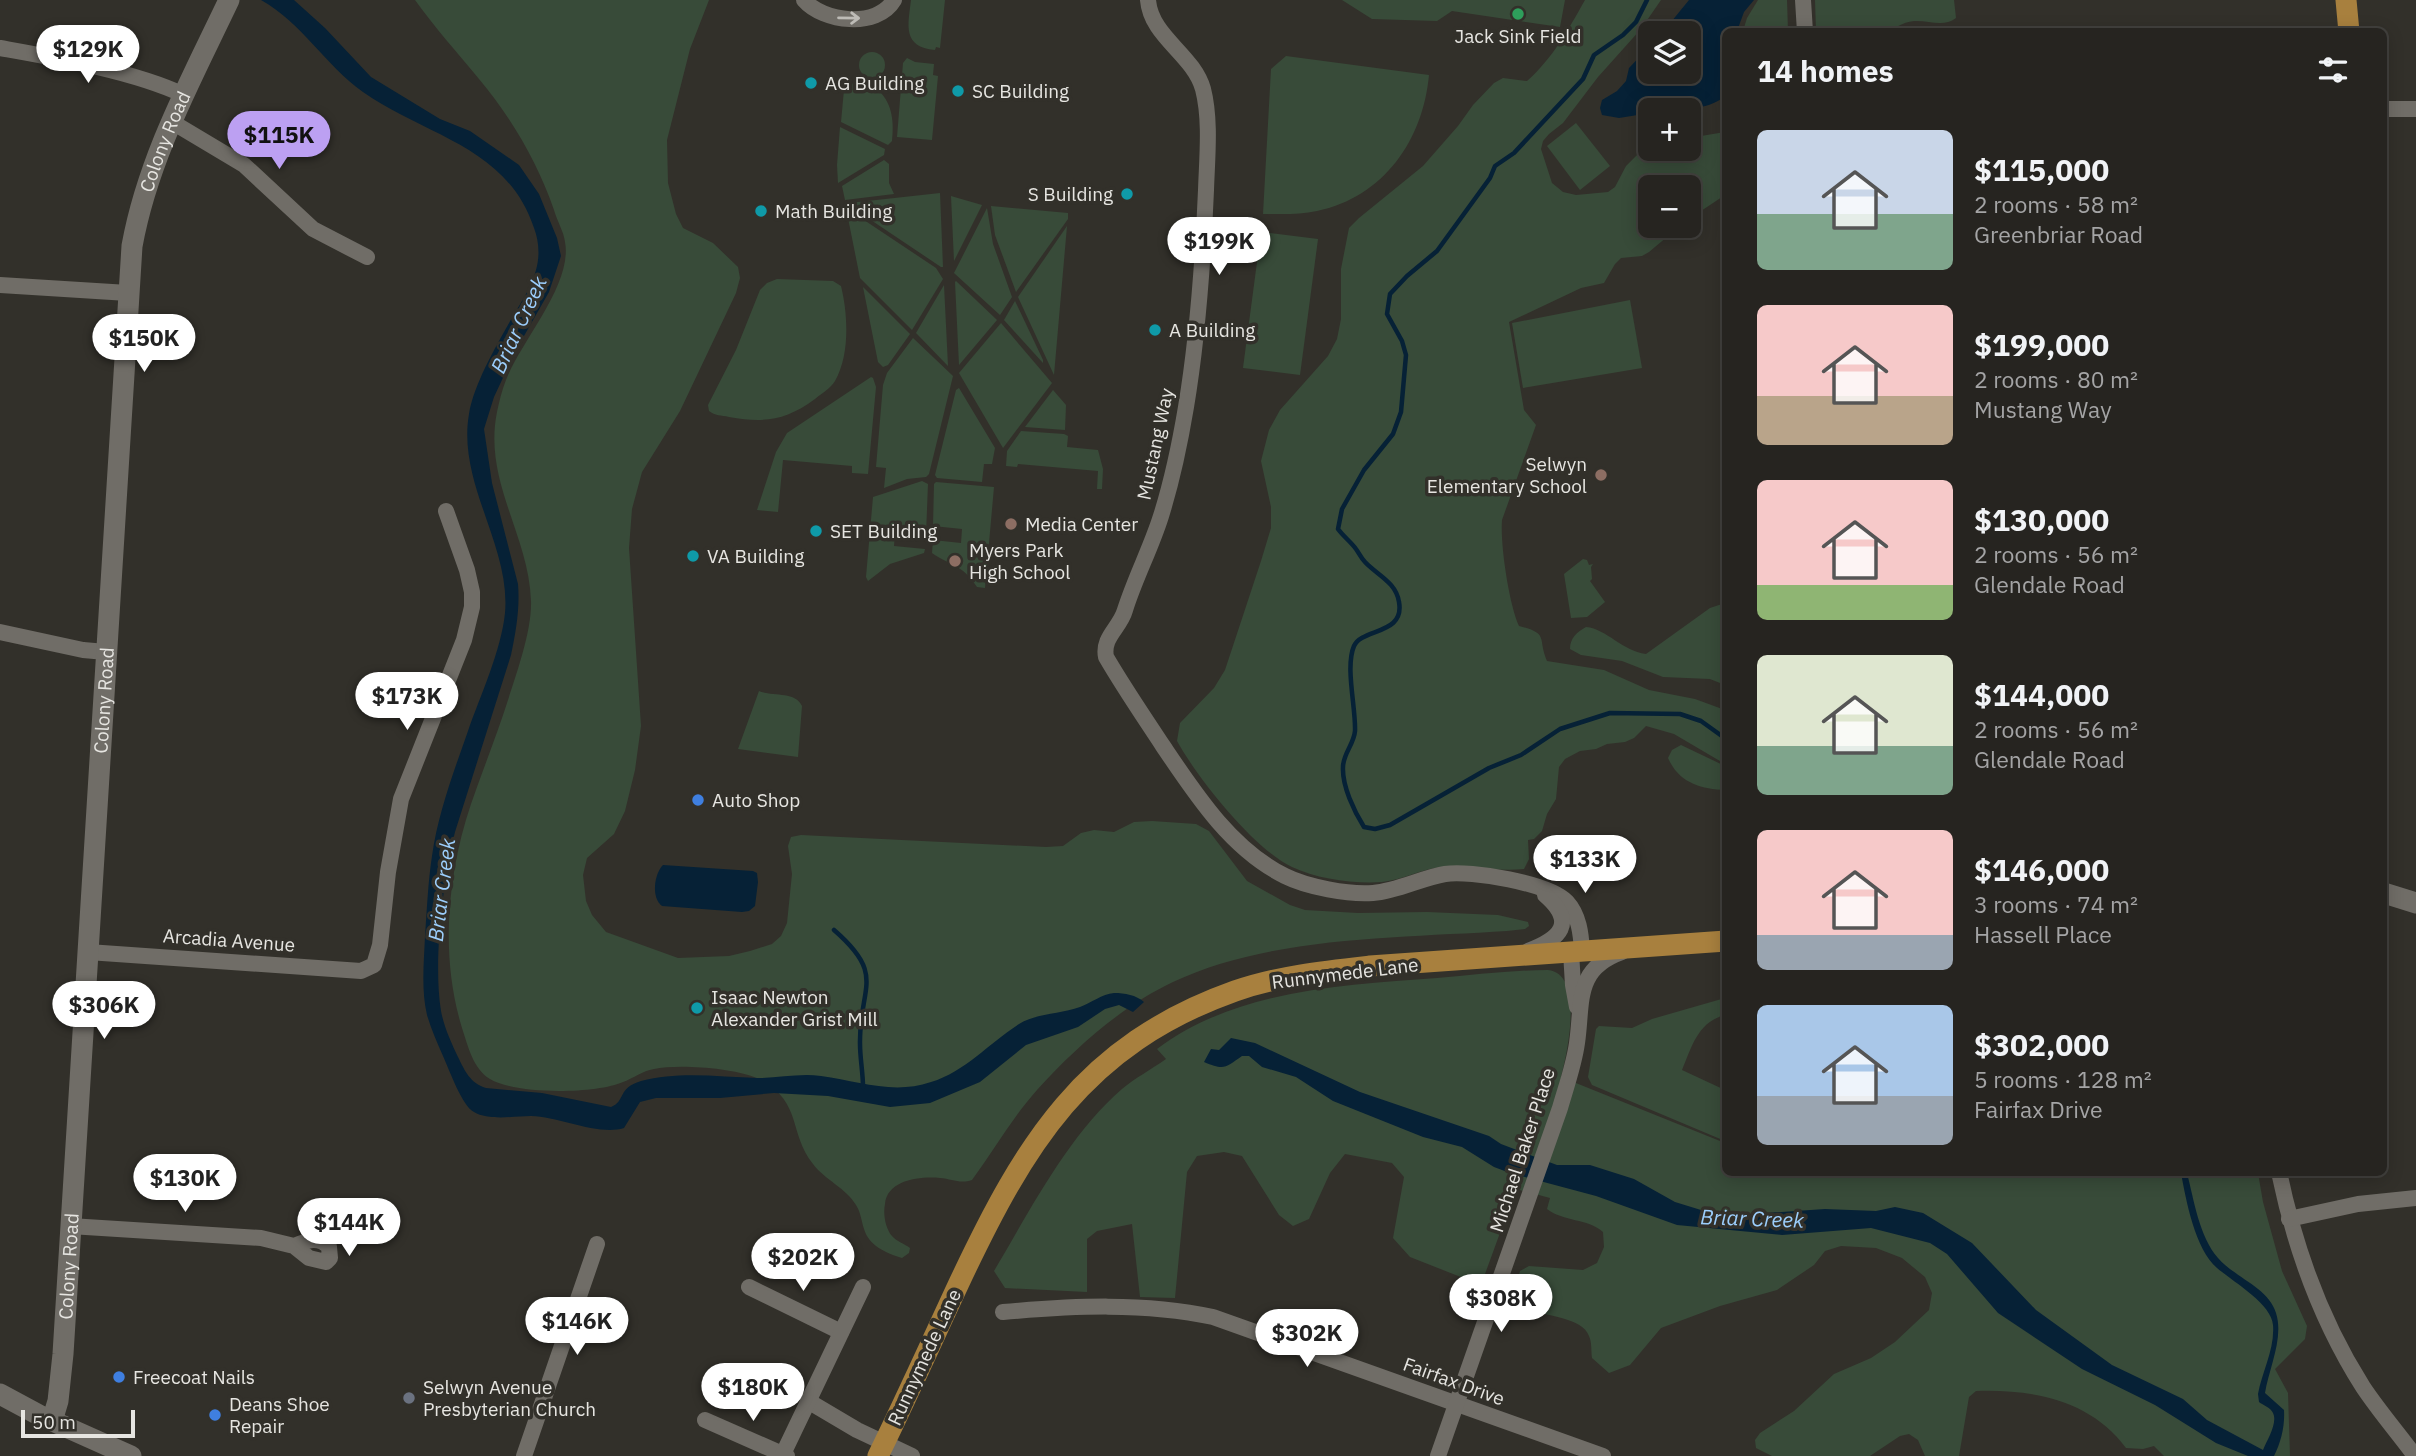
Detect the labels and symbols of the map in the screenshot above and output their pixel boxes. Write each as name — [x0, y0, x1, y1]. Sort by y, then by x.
marker: Jack Sink Field — [1510, 6, 1526, 22]
one-way arrow — [837, 11, 860, 25]
place label: Jack Sink Field — [1455, 24, 1581, 48]
pin: $129K — [39, 25, 137, 85]
place label: AG Building — [825, 71, 924, 95]
marker: AG Building — [803, 75, 819, 91]
place label: SC Building — [972, 79, 1069, 103]
marker: SC Building — [950, 83, 966, 99]
street label: Colony Road — [134, 87, 196, 195]
pin: $115K — [230, 111, 328, 171]
place label: S Building — [1028, 182, 1113, 206]
marker: S Building — [1119, 186, 1135, 202]
place label: Math Building — [775, 199, 892, 223]
marker: Math Building — [753, 203, 769, 219]
pin: $199K — [1170, 218, 1268, 277]
water label: Briar Creek — [483, 271, 553, 378]
pin: $150K — [95, 314, 193, 374]
place label: A Building — [1169, 318, 1255, 342]
marker: A Building — [1147, 322, 1163, 338]
street label: Mustang Way — [1131, 385, 1179, 502]
place label: Selwyn Elementary School — [1427, 452, 1587, 498]
marker: Selwyn Elementary School — [1593, 467, 1609, 483]
place label: Media Center — [1025, 512, 1138, 536]
marker: Media Center — [1003, 516, 1019, 532]
place label: SET Building — [830, 519, 937, 543]
marker: SET Building — [808, 523, 824, 539]
place label: Myers Park High School — [969, 538, 1070, 584]
place label: VA Building — [707, 544, 804, 568]
marker: VA Building — [685, 548, 701, 564]
marker: Myers Park High School — [947, 553, 963, 569]
street label: Colony Road — [88, 646, 119, 754]
pin: $173K — [358, 672, 456, 732]
place label: Auto Shop — [712, 788, 800, 812]
marker: Auto Shop — [690, 792, 706, 808]
water label: Briar Creek — [421, 836, 461, 943]
pin: $133K — [1536, 836, 1634, 895]
street label: Arcadia Avenue — [162, 923, 296, 957]
street label: Runnymede Lane — [1270, 952, 1420, 994]
pin: $306K — [55, 982, 153, 1041]
place label: Isaac Newton Alexander Grist Mill — [711, 985, 878, 1031]
marker: Isaac Newton Alexander Grist Mill — [689, 1000, 705, 1016]
street label: Michael Baker Place — [1484, 1065, 1560, 1235]
pin: $130K — [136, 1154, 234, 1214]
pin: $144K — [300, 1198, 398, 1258]
water label: Briar Creek — [1700, 1202, 1805, 1234]
street label: Colony Road — [53, 1212, 84, 1320]
pin: $202K — [754, 1234, 852, 1293]
pin: $308K — [1452, 1274, 1550, 1334]
street label: Runnymede Lane — [882, 1285, 966, 1429]
pin: $146K — [528, 1298, 626, 1357]
pin: $302K — [1258, 1310, 1356, 1369]
street label: Fairfax Drive — [1400, 1352, 1508, 1410]
pin: $180K — [704, 1364, 802, 1423]
place label: Freecoat Nails — [133, 1365, 255, 1389]
marker: Freecoat Nails — [111, 1369, 127, 1385]
place label: Selwyn Avenue Presbyterian Church — [423, 1375, 596, 1421]
marker: Selwyn Avenue Presbyterian Church — [401, 1390, 417, 1406]
place label: Deans Shoe Repair — [229, 1392, 330, 1438]
scale bar — [21, 1407, 135, 1439]
marker: Deans Shoe Repair — [207, 1407, 223, 1423]

